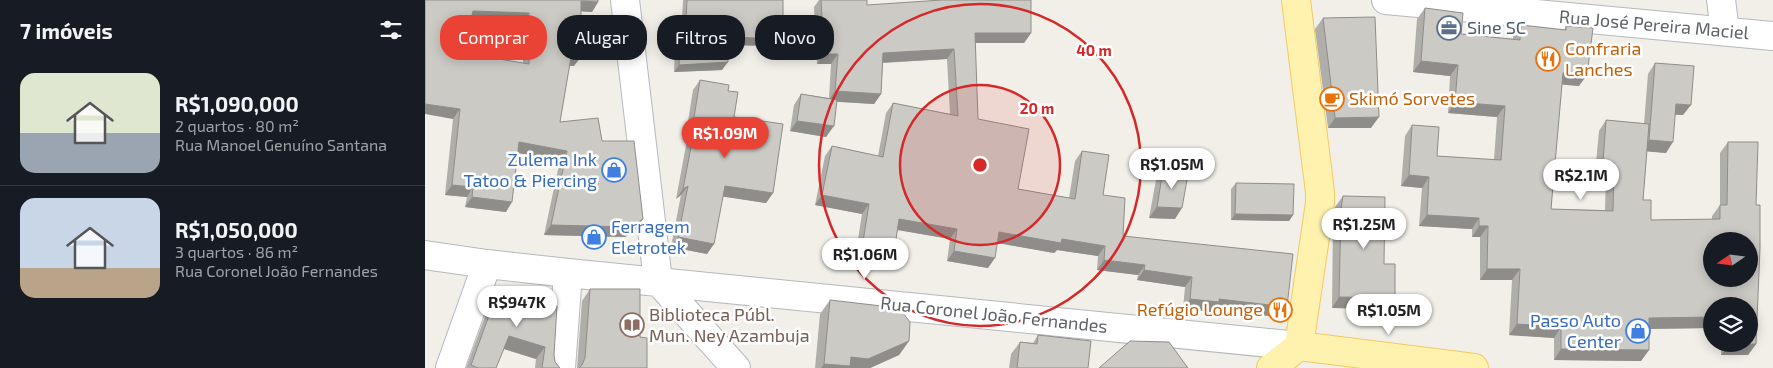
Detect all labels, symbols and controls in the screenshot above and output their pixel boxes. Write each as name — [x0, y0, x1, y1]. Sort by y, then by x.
street label: Rua José Pereira Maciel — [1558, 5, 1751, 43]
chip: Comprar — [440, 15, 547, 60]
chip: Alugar — [557, 15, 647, 60]
chip: Filtros — [657, 15, 745, 60]
chip: Novo — [755, 15, 834, 60]
office icon: Sine SC — [1436, 15, 1462, 41]
icon: filters — [377, 16, 405, 44]
place label: Sine SC — [1467, 16, 1526, 38]
text: 7 imóveis — [20, 18, 113, 43]
place label: Confraria Lanches — [1565, 37, 1641, 80]
text: 40 m — [1076, 41, 1112, 59]
restaurant icon: Confraria Lanches — [1535, 46, 1561, 72]
cafe icon: Skimó Sorvetes — [1319, 86, 1345, 112]
place label: Skimó Sorvetes — [1349, 87, 1475, 109]
text: R$1,090,000 — [175, 91, 299, 116]
icon: home — [60, 93, 120, 153]
text: 20 m — [1020, 99, 1054, 117]
text: 2 quartos · 80 m² — [175, 116, 299, 135]
pin: R$1.09M — [679, 116, 771, 159]
text: R$1.09M — [693, 123, 757, 142]
text: Rua Manoel Genuíno Santana — [175, 135, 387, 154]
place label: Zulema Ink Tatoo & Piercing — [464, 148, 597, 191]
pin: R$1.05M — [1126, 148, 1218, 190]
text: R$1.05M — [1140, 154, 1204, 173]
centre of rings — [971, 156, 989, 174]
shop icon: Zulema Ink Tatoo & Piercing — [601, 157, 627, 183]
pin: R$2.1M — [1540, 158, 1622, 201]
text: R$2.1M — [1554, 165, 1608, 184]
pin: R$1.25M — [1318, 208, 1410, 250]
text: R$1.25M — [1332, 214, 1396, 233]
place label: Ferragem Eletrotek — [611, 215, 690, 258]
text: R$1,050,000 — [175, 217, 298, 242]
icon: home — [60, 218, 120, 278]
shop icon: Ferragem Eletrotek — [581, 224, 607, 250]
north arrow — [1703, 232, 1757, 288]
map controls — [1703, 232, 1758, 352]
pin: R$1.06M — [819, 238, 911, 280]
text: 3 quartos · 86 m² — [175, 242, 298, 261]
text: R$1.06M — [833, 244, 897, 263]
text: Rua Coronel João Fernandes — [175, 261, 378, 280]
pin: R$947K — [476, 286, 558, 328]
street label: Rua Coronel João Fernandes — [879, 291, 1109, 337]
text: R$947K — [488, 292, 546, 311]
pin: R$1.05M — [1343, 294, 1435, 336]
restaurant icon: Refúgio Lounge — [1267, 297, 1293, 323]
button: layers — [1703, 297, 1758, 352]
place label: Refúgio Lounge — [1137, 298, 1263, 320]
text: R$1.05M — [1357, 300, 1421, 319]
place label: Biblioteca Públ. Mun. Ney Azambuja — [649, 303, 810, 346]
place label: Passo Auto Center — [1530, 309, 1621, 352]
library icon: Biblioteca Públ. Mun. Ney Azambuja — [619, 312, 645, 338]
shop icon: Passo Auto Center — [1625, 318, 1651, 344]

